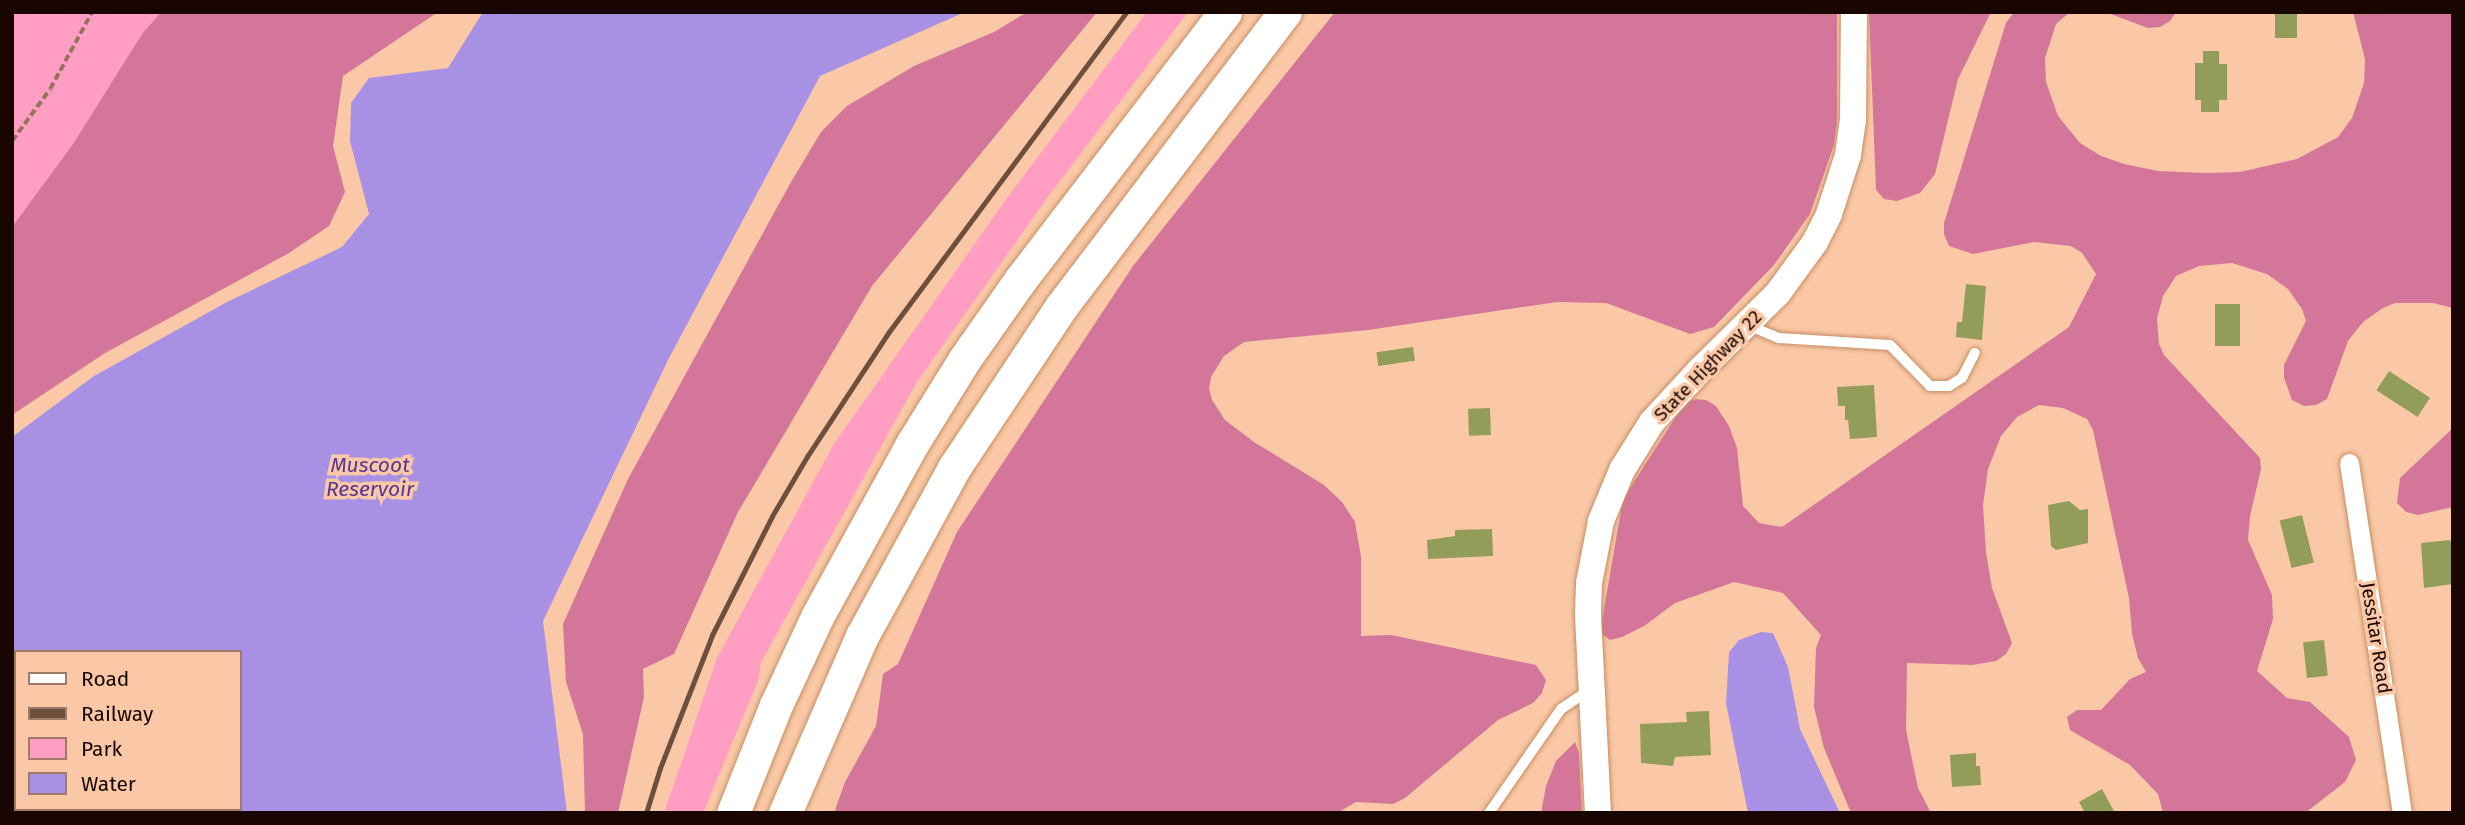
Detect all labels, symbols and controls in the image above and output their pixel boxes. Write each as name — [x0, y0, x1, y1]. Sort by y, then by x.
street label: State Highway 22 — [1649, 306, 1767, 426]
water label: Muscoot Reservoir — [326, 452, 414, 502]
street label: Jessitar Road — [2356, 581, 2396, 695]
legend — [14, 650, 242, 811]
text: Road — [81, 666, 129, 692]
text: Railway — [81, 701, 153, 727]
text: Park — [81, 736, 122, 762]
text: Water — [81, 771, 136, 797]

